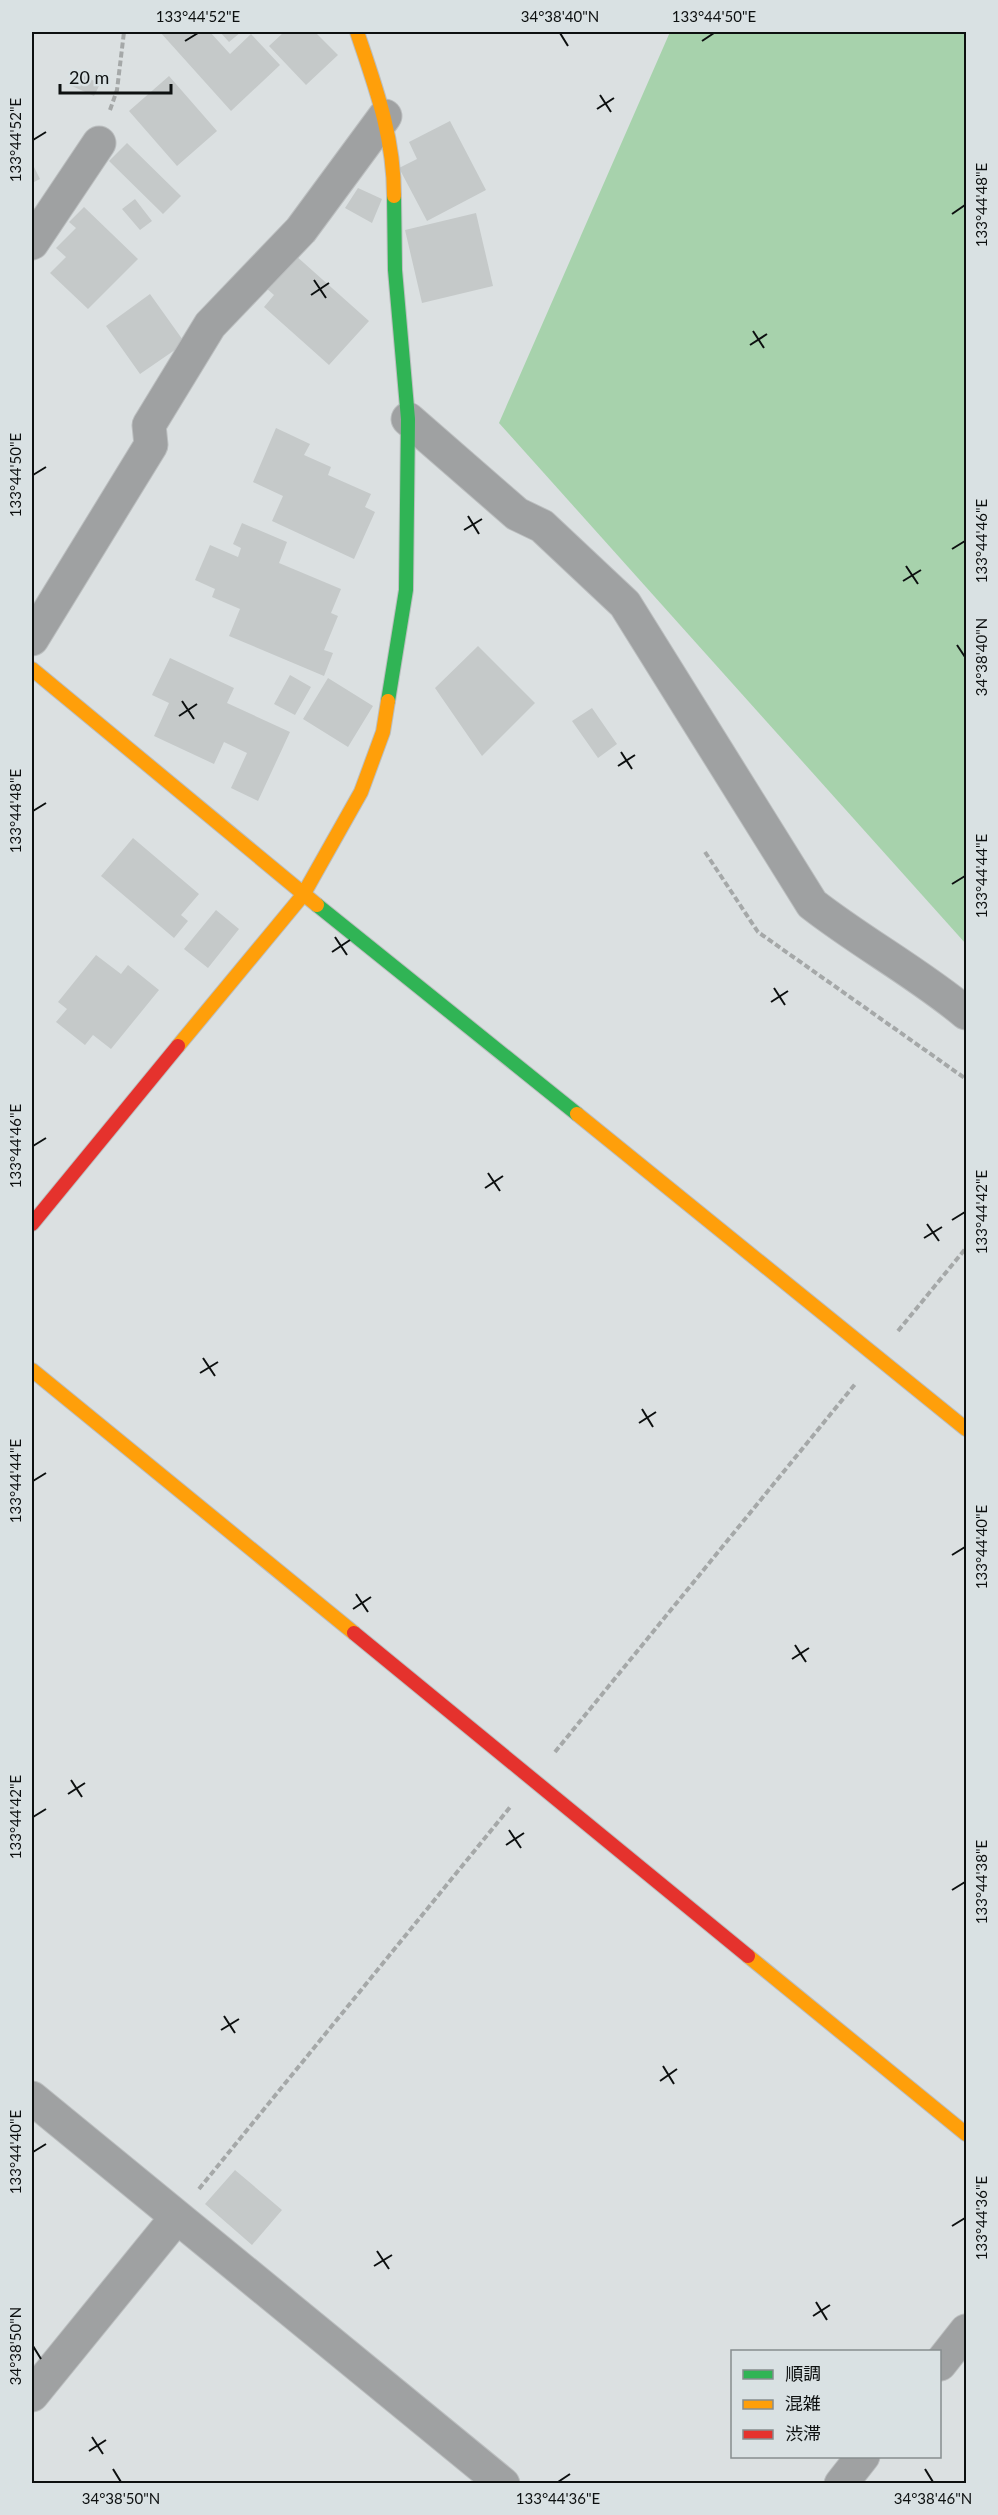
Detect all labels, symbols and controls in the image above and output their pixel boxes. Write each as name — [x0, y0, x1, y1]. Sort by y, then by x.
text: 133°44'52"E — [156, 7, 240, 25]
text: 34°38'40"N — [521, 7, 599, 25]
text: 133°44'50"E — [672, 7, 756, 25]
scale bar — [60, 57, 171, 95]
text: 20 m — [69, 66, 109, 88]
text: 133°44'52"E — [6, 98, 24, 182]
text: 133°44'48"E — [972, 163, 990, 247]
text: 133°44'50"E — [6, 433, 24, 517]
text: 133°44'46"E — [972, 499, 990, 583]
text: 34°38'40"N — [972, 618, 990, 696]
text: 133°44'48"E — [6, 769, 24, 853]
text: 133°44'44"E — [972, 834, 990, 918]
text: 133°44'46"E — [6, 1104, 24, 1188]
text: 133°44'42"E — [972, 1170, 990, 1254]
text: 133°44'44"E — [6, 1439, 24, 1523]
text: 133°44'40"E — [972, 1505, 990, 1589]
text: 133°44'42"E — [6, 1775, 24, 1859]
text: 133°44'38"E — [972, 1840, 990, 1924]
text: 133°44'40"E — [6, 2110, 24, 2194]
text: 133°44'36"E — [972, 2176, 990, 2260]
text: 34°38'50"N — [6, 2307, 24, 2385]
legend — [731, 2350, 941, 2458]
text: 順調 — [785, 2362, 821, 2384]
text: 混雑 — [785, 2392, 821, 2414]
text: 渋滞 — [785, 2422, 821, 2444]
text: 34°38'50"N — [82, 2489, 160, 2507]
text: 133°44'36"E — [516, 2489, 600, 2507]
text: 34°38'46"N — [894, 2489, 972, 2507]

